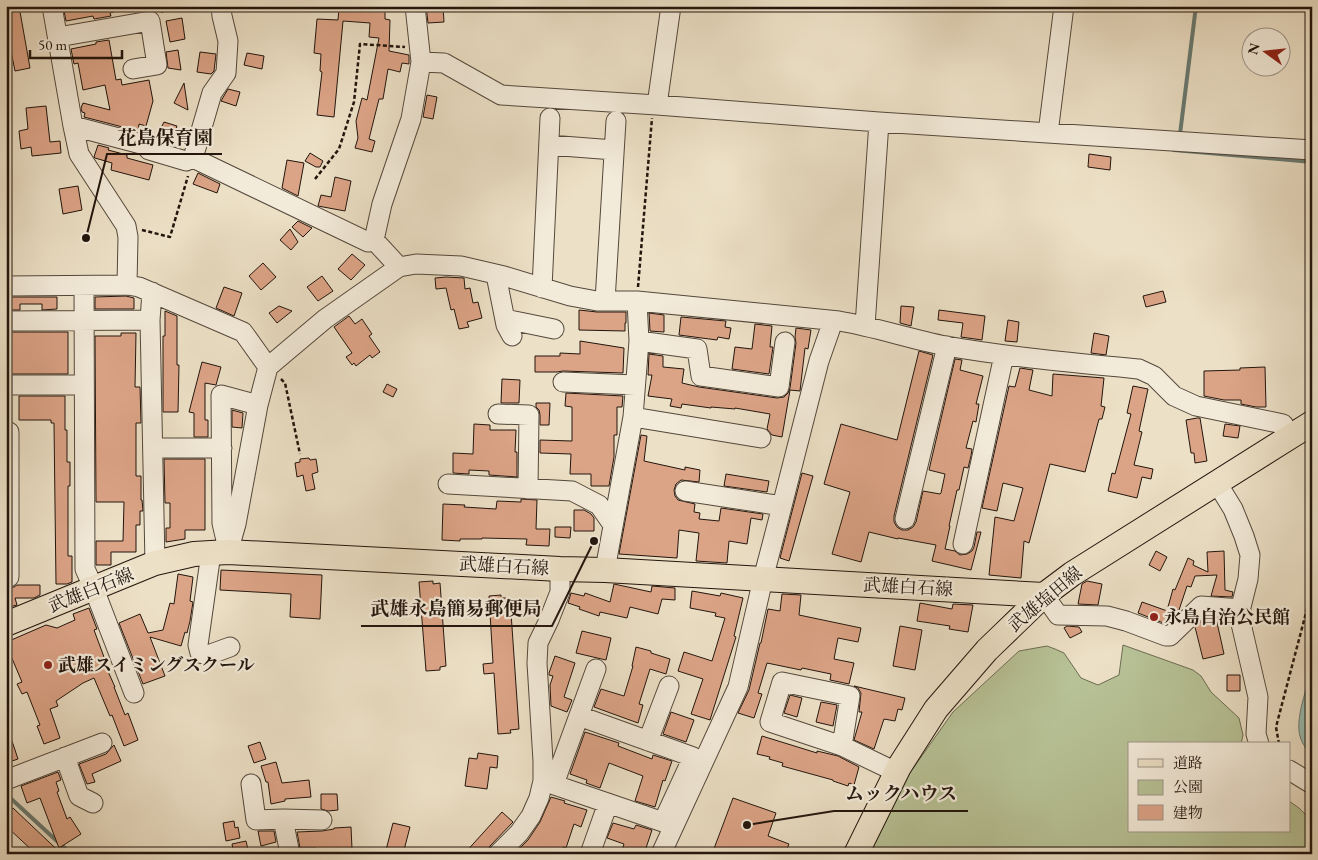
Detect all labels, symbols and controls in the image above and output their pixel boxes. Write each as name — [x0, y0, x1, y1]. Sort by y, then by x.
scale bar — [30, 28, 122, 60]
north arrow — [1240, 28, 1290, 78]
text: 50 m — [38, 35, 67, 54]
text: N — [1243, 40, 1264, 56]
callout: 花島保育園 — [107, 120, 222, 154]
text: 花島保育園 — [117, 125, 213, 150]
street label: 武雄白石線 — [458, 552, 550, 579]
street label: 武雄塩田線 — [1003, 561, 1087, 636]
street label: 武雄白石線 — [45, 562, 137, 617]
street label: 武雄白石線 — [862, 573, 954, 600]
callout: 武雄永島簡易郵便局 — [361, 592, 552, 626]
text: 武雄永島簡易郵便局 — [370, 596, 542, 621]
place label: 永島自治公民館 — [1164, 605, 1290, 628]
marker: 永島自治公民館 — [1148, 611, 1160, 623]
place label: 武雄スイミングスクール — [58, 653, 255, 676]
marker: 武雄スイミングスクール — [42, 659, 54, 671]
legend — [1128, 742, 1290, 832]
text: 道路 — [1173, 753, 1203, 772]
callout: ムックハウス — [834, 777, 968, 811]
text: 公園 — [1173, 777, 1203, 796]
text: ムックハウス — [845, 781, 957, 806]
text: 建物 — [1173, 803, 1203, 822]

